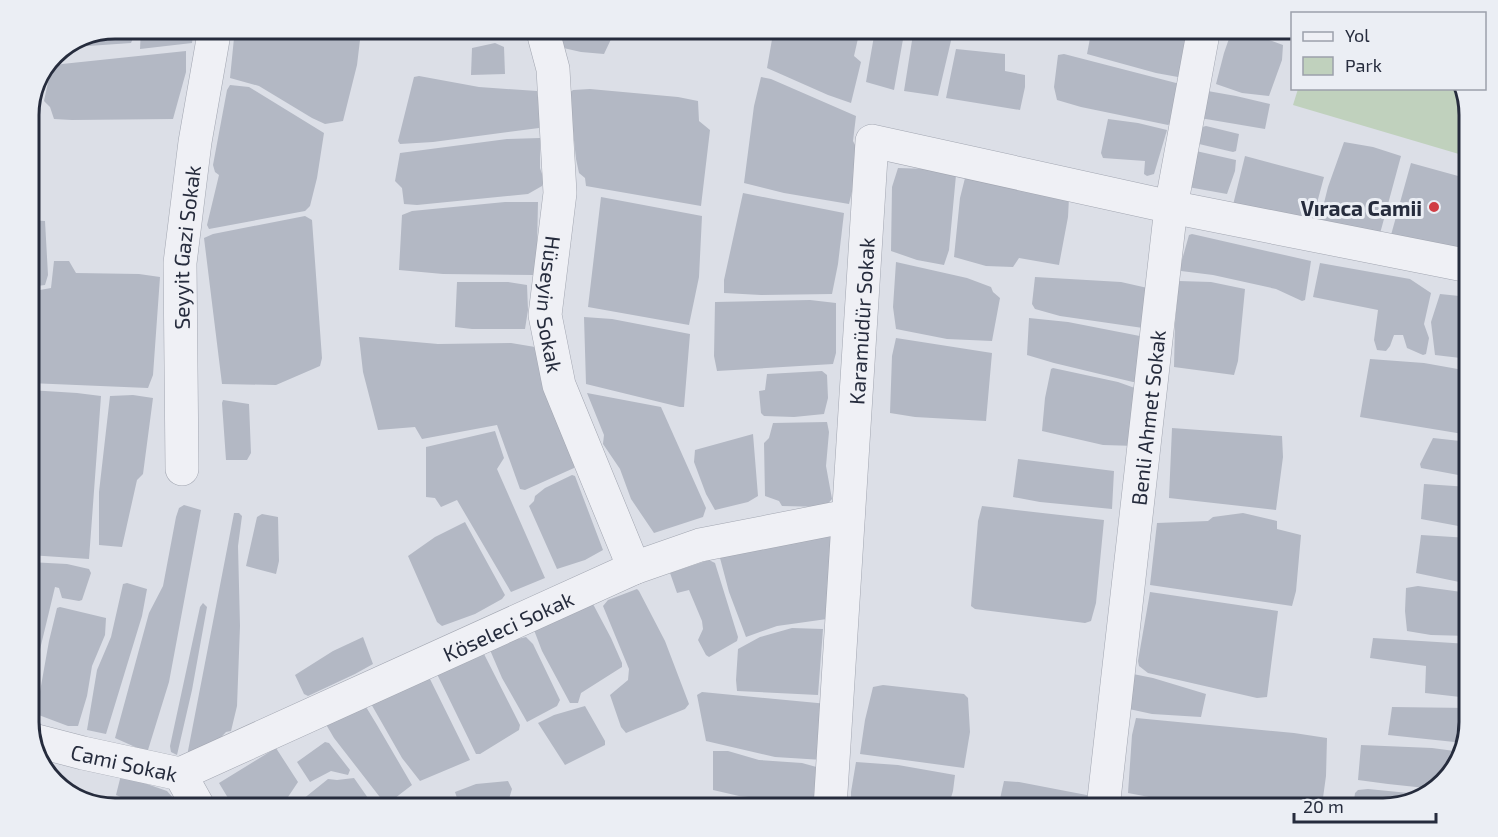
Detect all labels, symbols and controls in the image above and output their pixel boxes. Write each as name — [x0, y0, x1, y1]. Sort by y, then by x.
legend — [1291, 12, 1486, 90]
text: Yol — [1345, 24, 1370, 46]
text: Park — [1345, 54, 1382, 76]
street label: Seyyit Gazi Sokak — [167, 163, 205, 330]
place label: Vıraca Camii — [1301, 195, 1422, 220]
marker: Vıraca Camii — [1427, 200, 1441, 214]
street label: Hüseyin Sokak — [532, 235, 569, 375]
street label: Karamüdür Sokak — [843, 236, 878, 405]
street label: Benli Ahmet Sokak — [1125, 328, 1170, 507]
street label: Köseleci Sokak — [439, 585, 577, 666]
street label: Cami Sokak — [68, 738, 180, 786]
scale bar — [1294, 786, 1436, 824]
text: 20 m — [1303, 795, 1344, 817]

